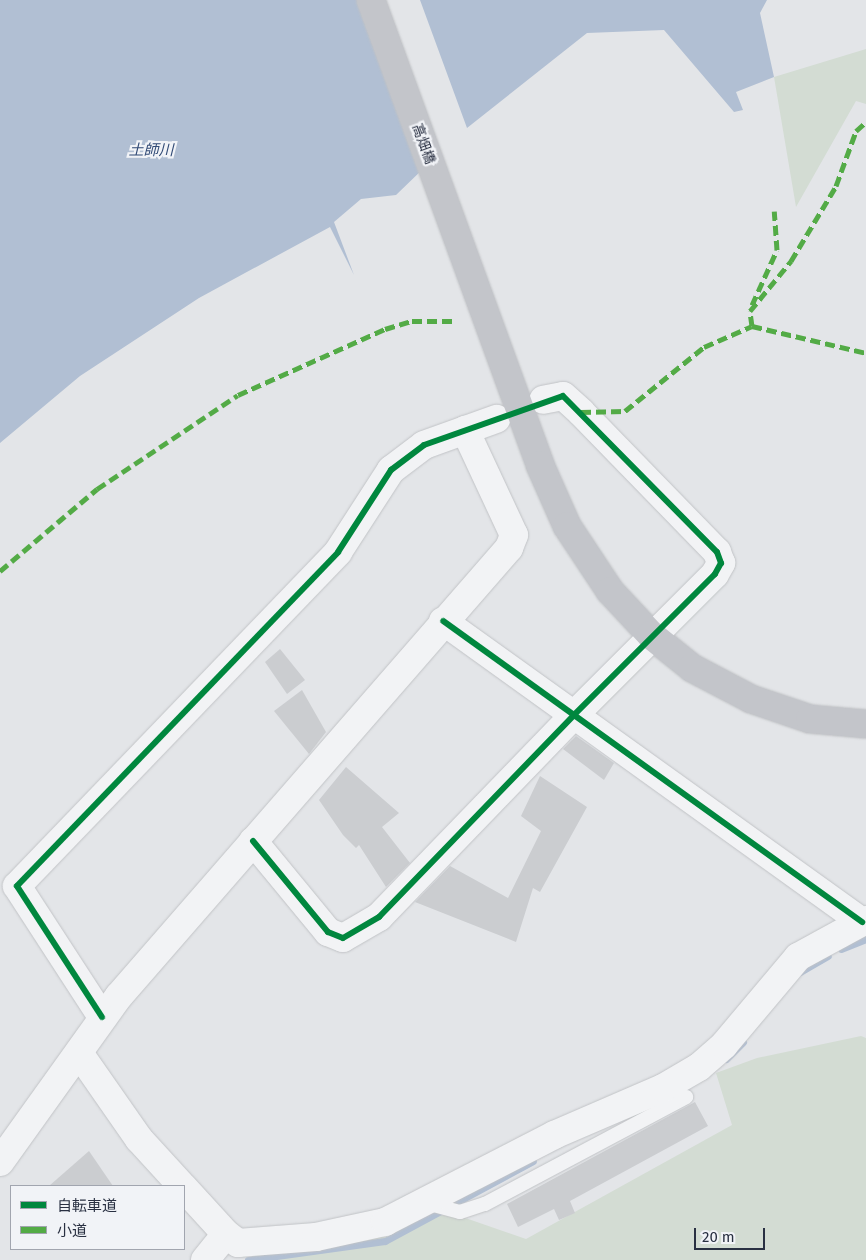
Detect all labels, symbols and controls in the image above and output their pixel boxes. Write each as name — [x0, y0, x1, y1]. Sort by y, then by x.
street label: 高畑橋 — [408, 121, 438, 167]
water label: 土師川 — [129, 142, 173, 160]
legend — [10, 1185, 185, 1250]
text: 自転車道 — [57, 1197, 117, 1215]
scale bar — [696, 1218, 767, 1250]
text: 小道 — [57, 1222, 87, 1240]
text: 20 m — [702, 1228, 735, 1246]

